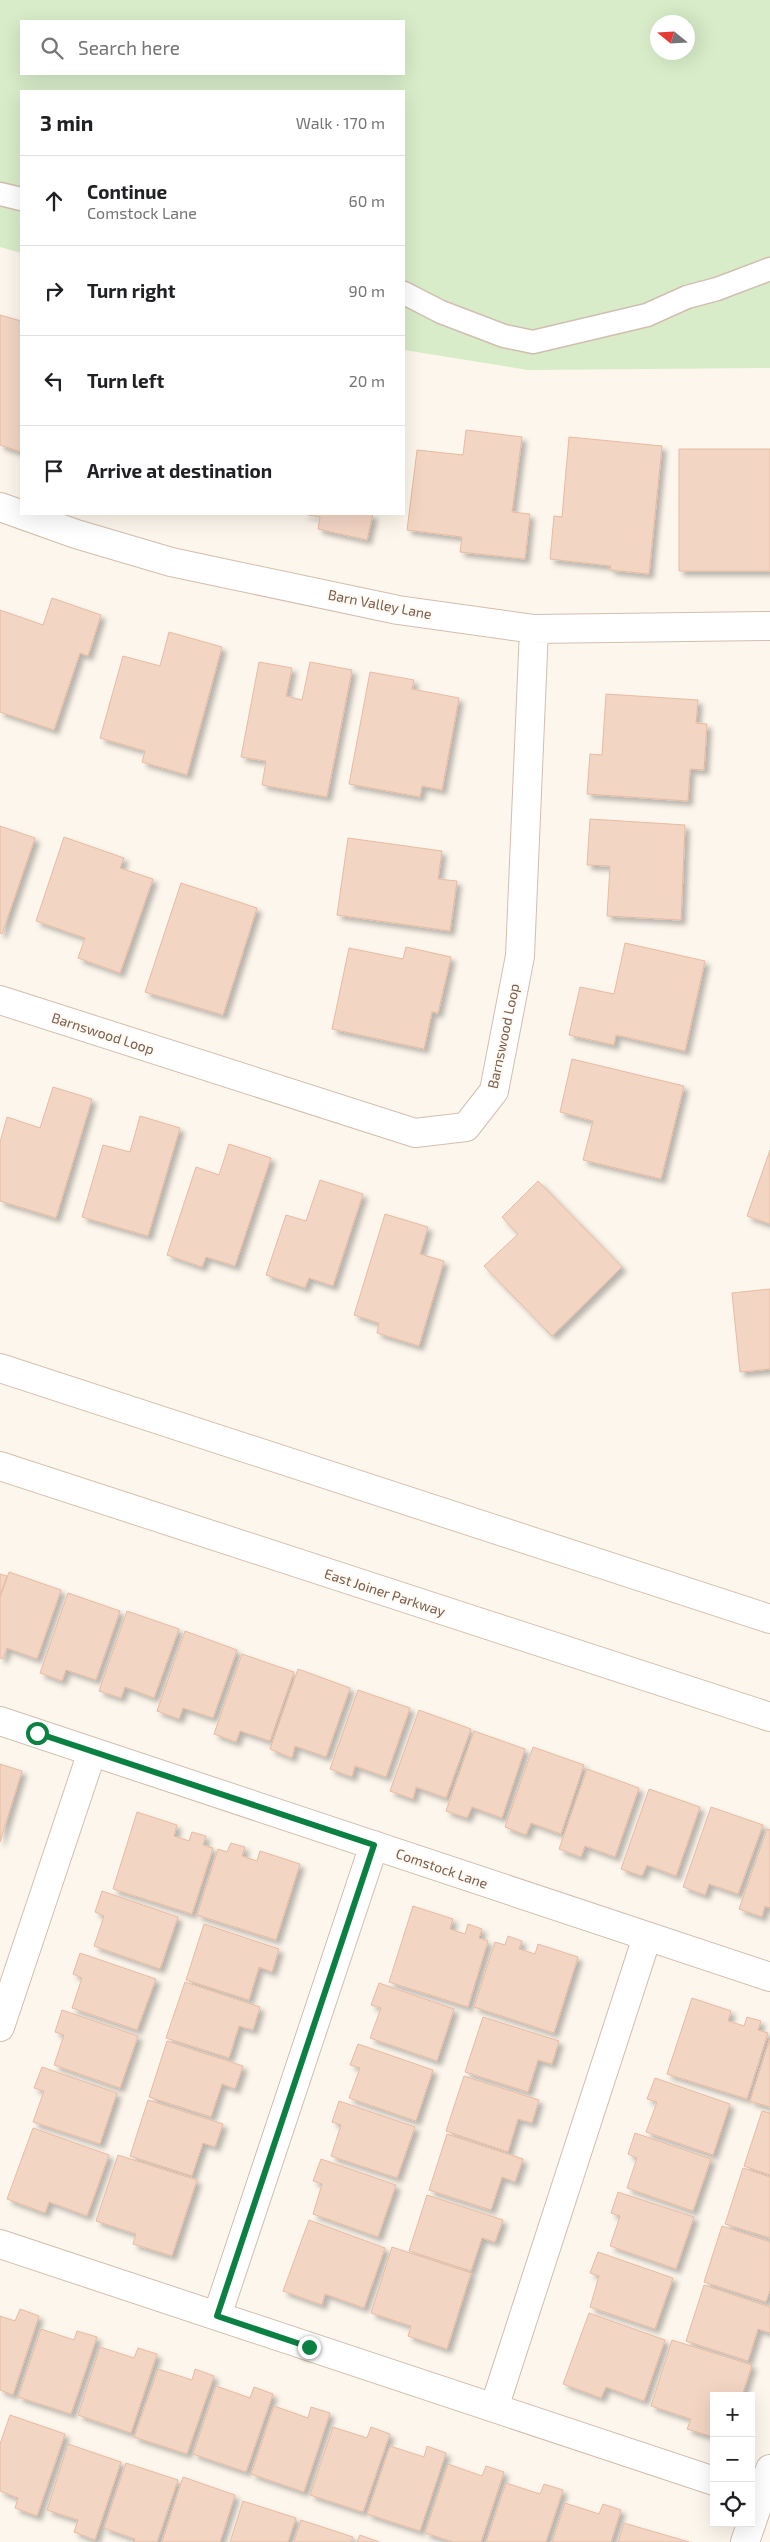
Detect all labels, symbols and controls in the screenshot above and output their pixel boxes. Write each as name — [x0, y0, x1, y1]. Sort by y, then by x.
north arrow — [650, 15, 695, 60]
search box — [20, 20, 405, 75]
icon: search — [38, 34, 66, 62]
text: Search here — [78, 36, 180, 59]
text: 3 min — [40, 110, 93, 135]
text: Walk · 170 m — [296, 113, 385, 132]
text: Continue — [87, 180, 167, 203]
icon: ahead — [40, 187, 68, 215]
text: 60 m — [349, 191, 385, 210]
text: Comstock Lane — [87, 203, 197, 222]
icon: right — [40, 277, 68, 305]
text: Turn right — [87, 279, 175, 302]
text: 90 m — [349, 281, 385, 300]
icon: left — [40, 367, 68, 395]
text: Turn left — [87, 369, 164, 392]
text: 20 m — [349, 371, 385, 390]
icon: arrive — [40, 457, 68, 485]
text: Arrive at destination — [87, 459, 272, 482]
street label: Barn Valley Lane — [327, 586, 433, 622]
street label: Barnswood Loop — [484, 982, 522, 1090]
street label: Barnswood Loop — [50, 1008, 156, 1058]
street label: East Joiner Parkway — [322, 1564, 448, 1620]
route start — [26, 1722, 49, 1745]
street label: Comstock Lane — [394, 1844, 490, 1892]
route end — [298, 2336, 321, 2359]
map controls — [710, 2392, 755, 2527]
button: + — [710, 2392, 755, 2437]
button: − — [710, 2437, 755, 2482]
button: locate — [710, 2482, 755, 2527]

